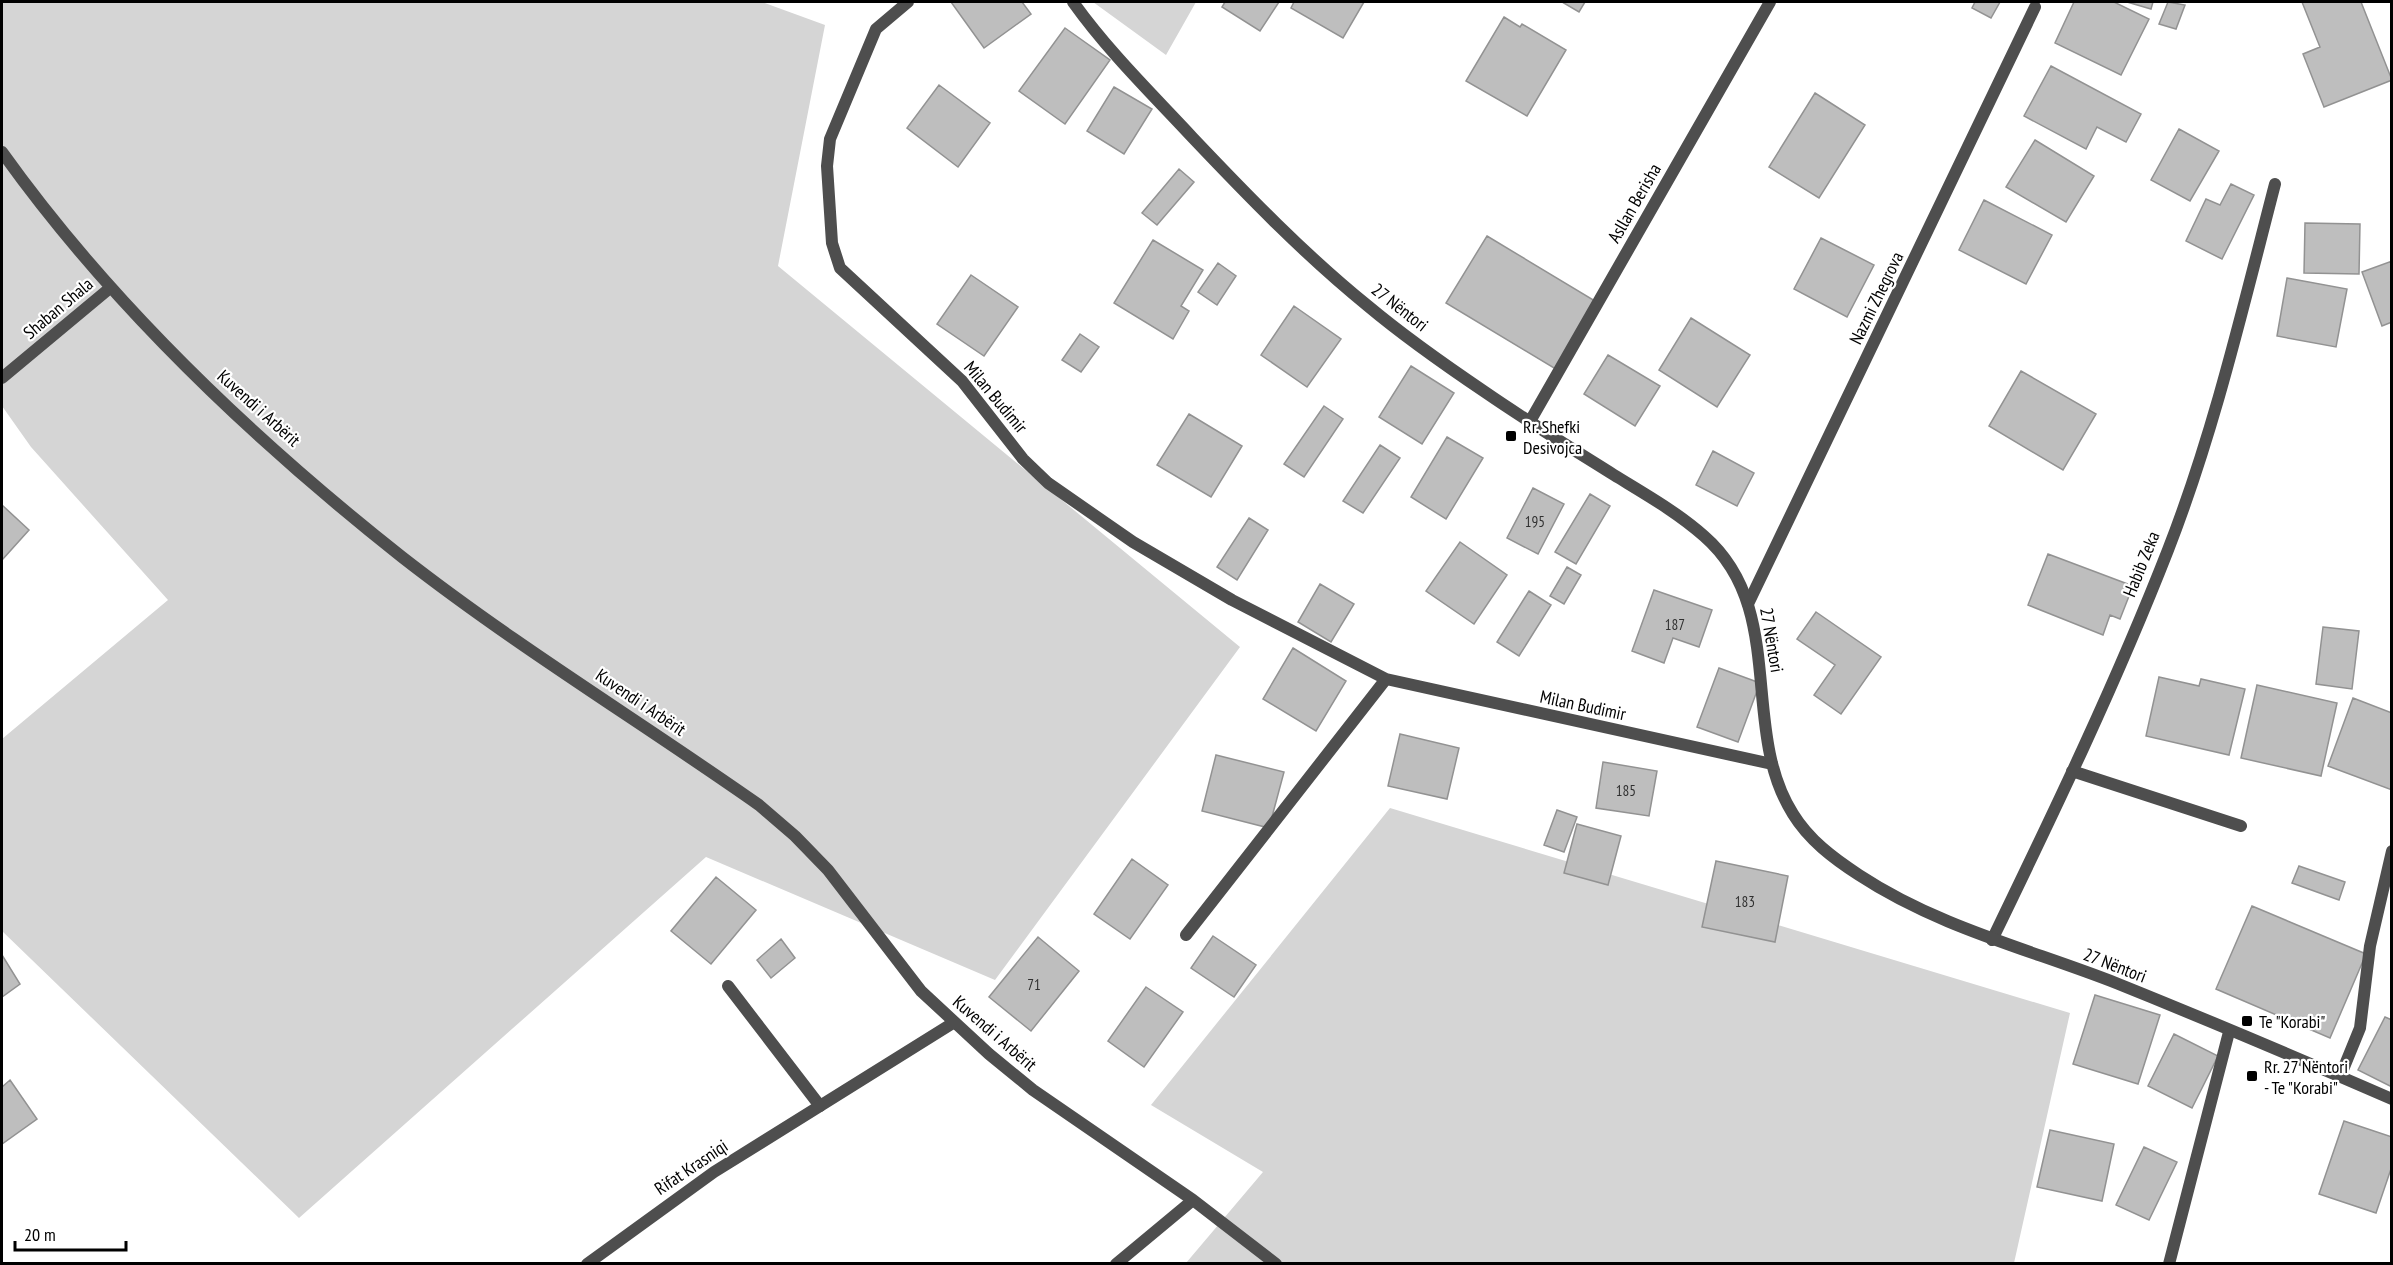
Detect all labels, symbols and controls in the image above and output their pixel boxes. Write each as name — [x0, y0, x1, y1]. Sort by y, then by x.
street label: Asllan Berisha — [1602, 159, 1666, 247]
street label: Nazmi Zhegrova — [1844, 248, 1908, 348]
street label: Shaban Shala — [19, 272, 97, 344]
street label: 27 Nëntori — [1367, 278, 1433, 336]
street label: Milan Budimir — [959, 356, 1033, 438]
street label: Kuvendi i Arbërit — [213, 365, 305, 451]
place label: Rr. Shefki Desivojca — [1523, 415, 1582, 459]
marker: Rr. Shefki Desivojca — [1504, 429, 1518, 443]
house number: 195 — [1525, 512, 1545, 531]
street label: Habib Zeka — [2117, 528, 2165, 600]
street label: 27 Nëntori — [1755, 606, 1789, 674]
house number: 187 — [1665, 615, 1685, 634]
street label: Kuvendi i Arbërit — [592, 663, 691, 741]
street label: Milan Budimir — [1538, 685, 1628, 725]
house number: 185 — [1616, 781, 1636, 800]
house number: 183 — [1735, 892, 1755, 911]
street label: 27 Nëntori — [2080, 942, 2150, 988]
house number: 71 — [1027, 975, 1041, 994]
street label: Kuvendi i Arbërit — [948, 990, 1042, 1076]
place label: Te "Korabi" — [2259, 1010, 2326, 1033]
marker: Te "Korabi" — [2240, 1014, 2254, 1028]
place label: Rr. 27 Nëntori - Te "Korabi" — [2264, 1055, 2348, 1099]
marker: Rr. 27 Nëntori - Te "Korabi" — [2245, 1069, 2259, 1083]
street label: Rifat Krasniqi — [650, 1134, 732, 1200]
scale bar — [15, 1214, 126, 1252]
text: 20 m — [24, 1223, 56, 1246]

